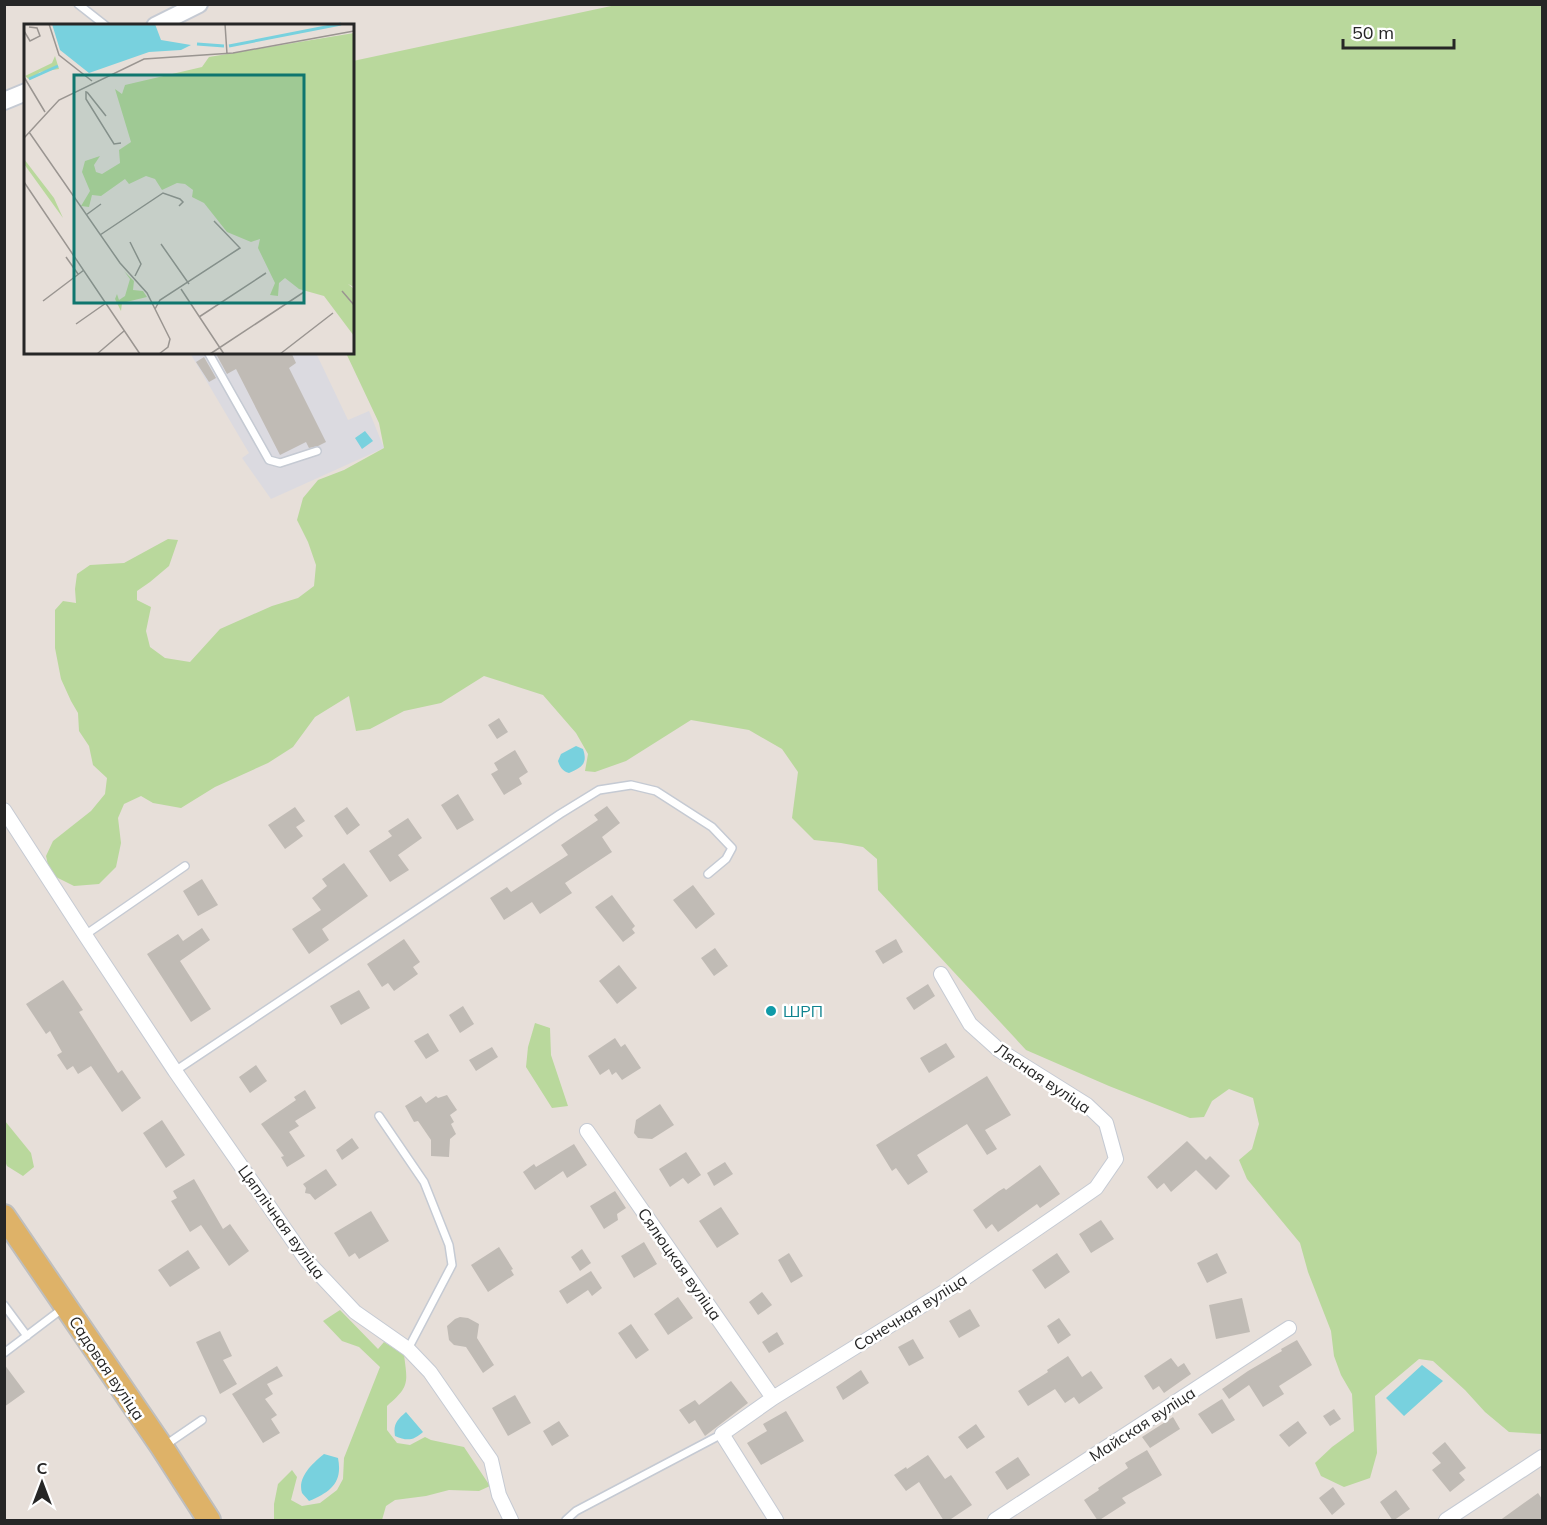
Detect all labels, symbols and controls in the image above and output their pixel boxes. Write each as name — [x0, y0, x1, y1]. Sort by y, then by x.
scale bar — [1343, 12, 1454, 50]
text: 50 m — [1352, 21, 1394, 44]
inset map — [24, 24, 354, 354]
place label: ШРП — [783, 1001, 823, 1021]
marker: ШРП — [764, 1004, 778, 1018]
street label: Лясная вуліца — [991, 1039, 1095, 1117]
street label: Цяплічная вуліца — [234, 1161, 330, 1283]
street label: Сялюцкая вуліца — [634, 1204, 726, 1324]
street label: Сонечная вуліца — [850, 1269, 970, 1355]
street label: Садовая вуліца — [65, 1312, 149, 1424]
street label: Майская вуліца — [1085, 1382, 1199, 1466]
north arrow — [12, 1453, 72, 1513]
text: С — [37, 1458, 48, 1478]

